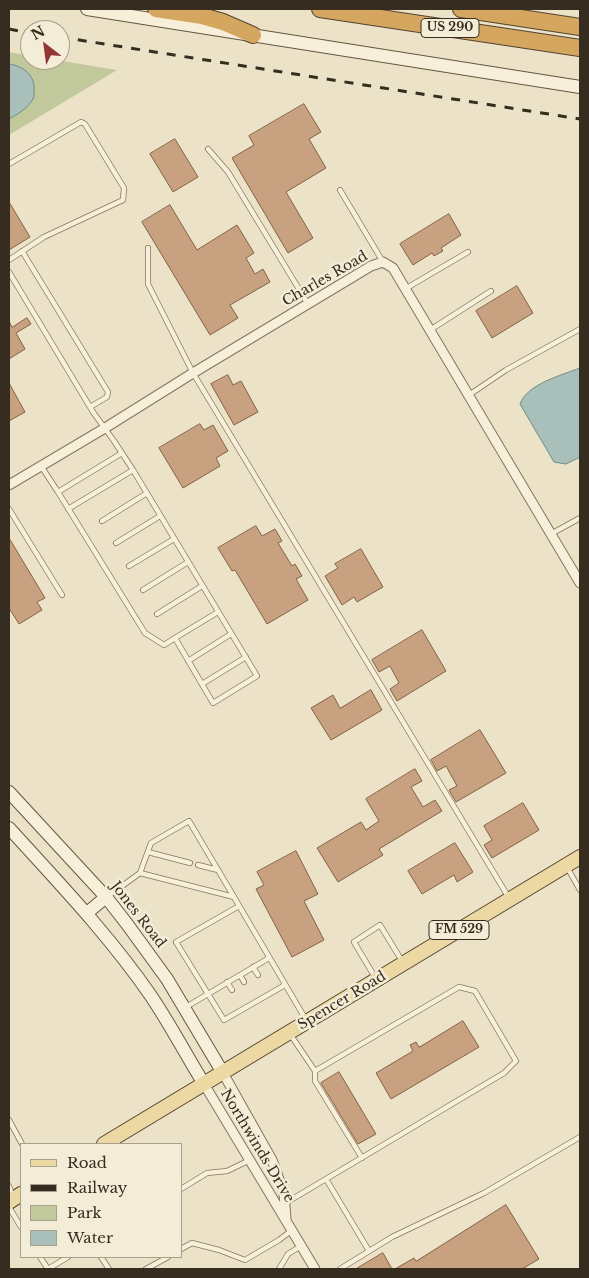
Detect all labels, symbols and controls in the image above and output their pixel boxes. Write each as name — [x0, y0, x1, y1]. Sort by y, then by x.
road number: US 290 — [421, 18, 479, 38]
north arrow — [20, 20, 70, 70]
text: N — [28, 22, 48, 44]
street label: Charles Road — [279, 248, 371, 310]
street label: Jones Road — [107, 878, 169, 952]
road number: FM 529 — [429, 920, 489, 940]
street label: Spencer Road — [295, 968, 389, 1034]
street label: Northwinds Drive — [217, 1086, 297, 1206]
legend — [20, 1143, 182, 1258]
text: Road — [67, 1153, 107, 1172]
text: Railway — [67, 1178, 127, 1197]
text: Park — [67, 1203, 102, 1222]
text: Water — [67, 1228, 113, 1247]

